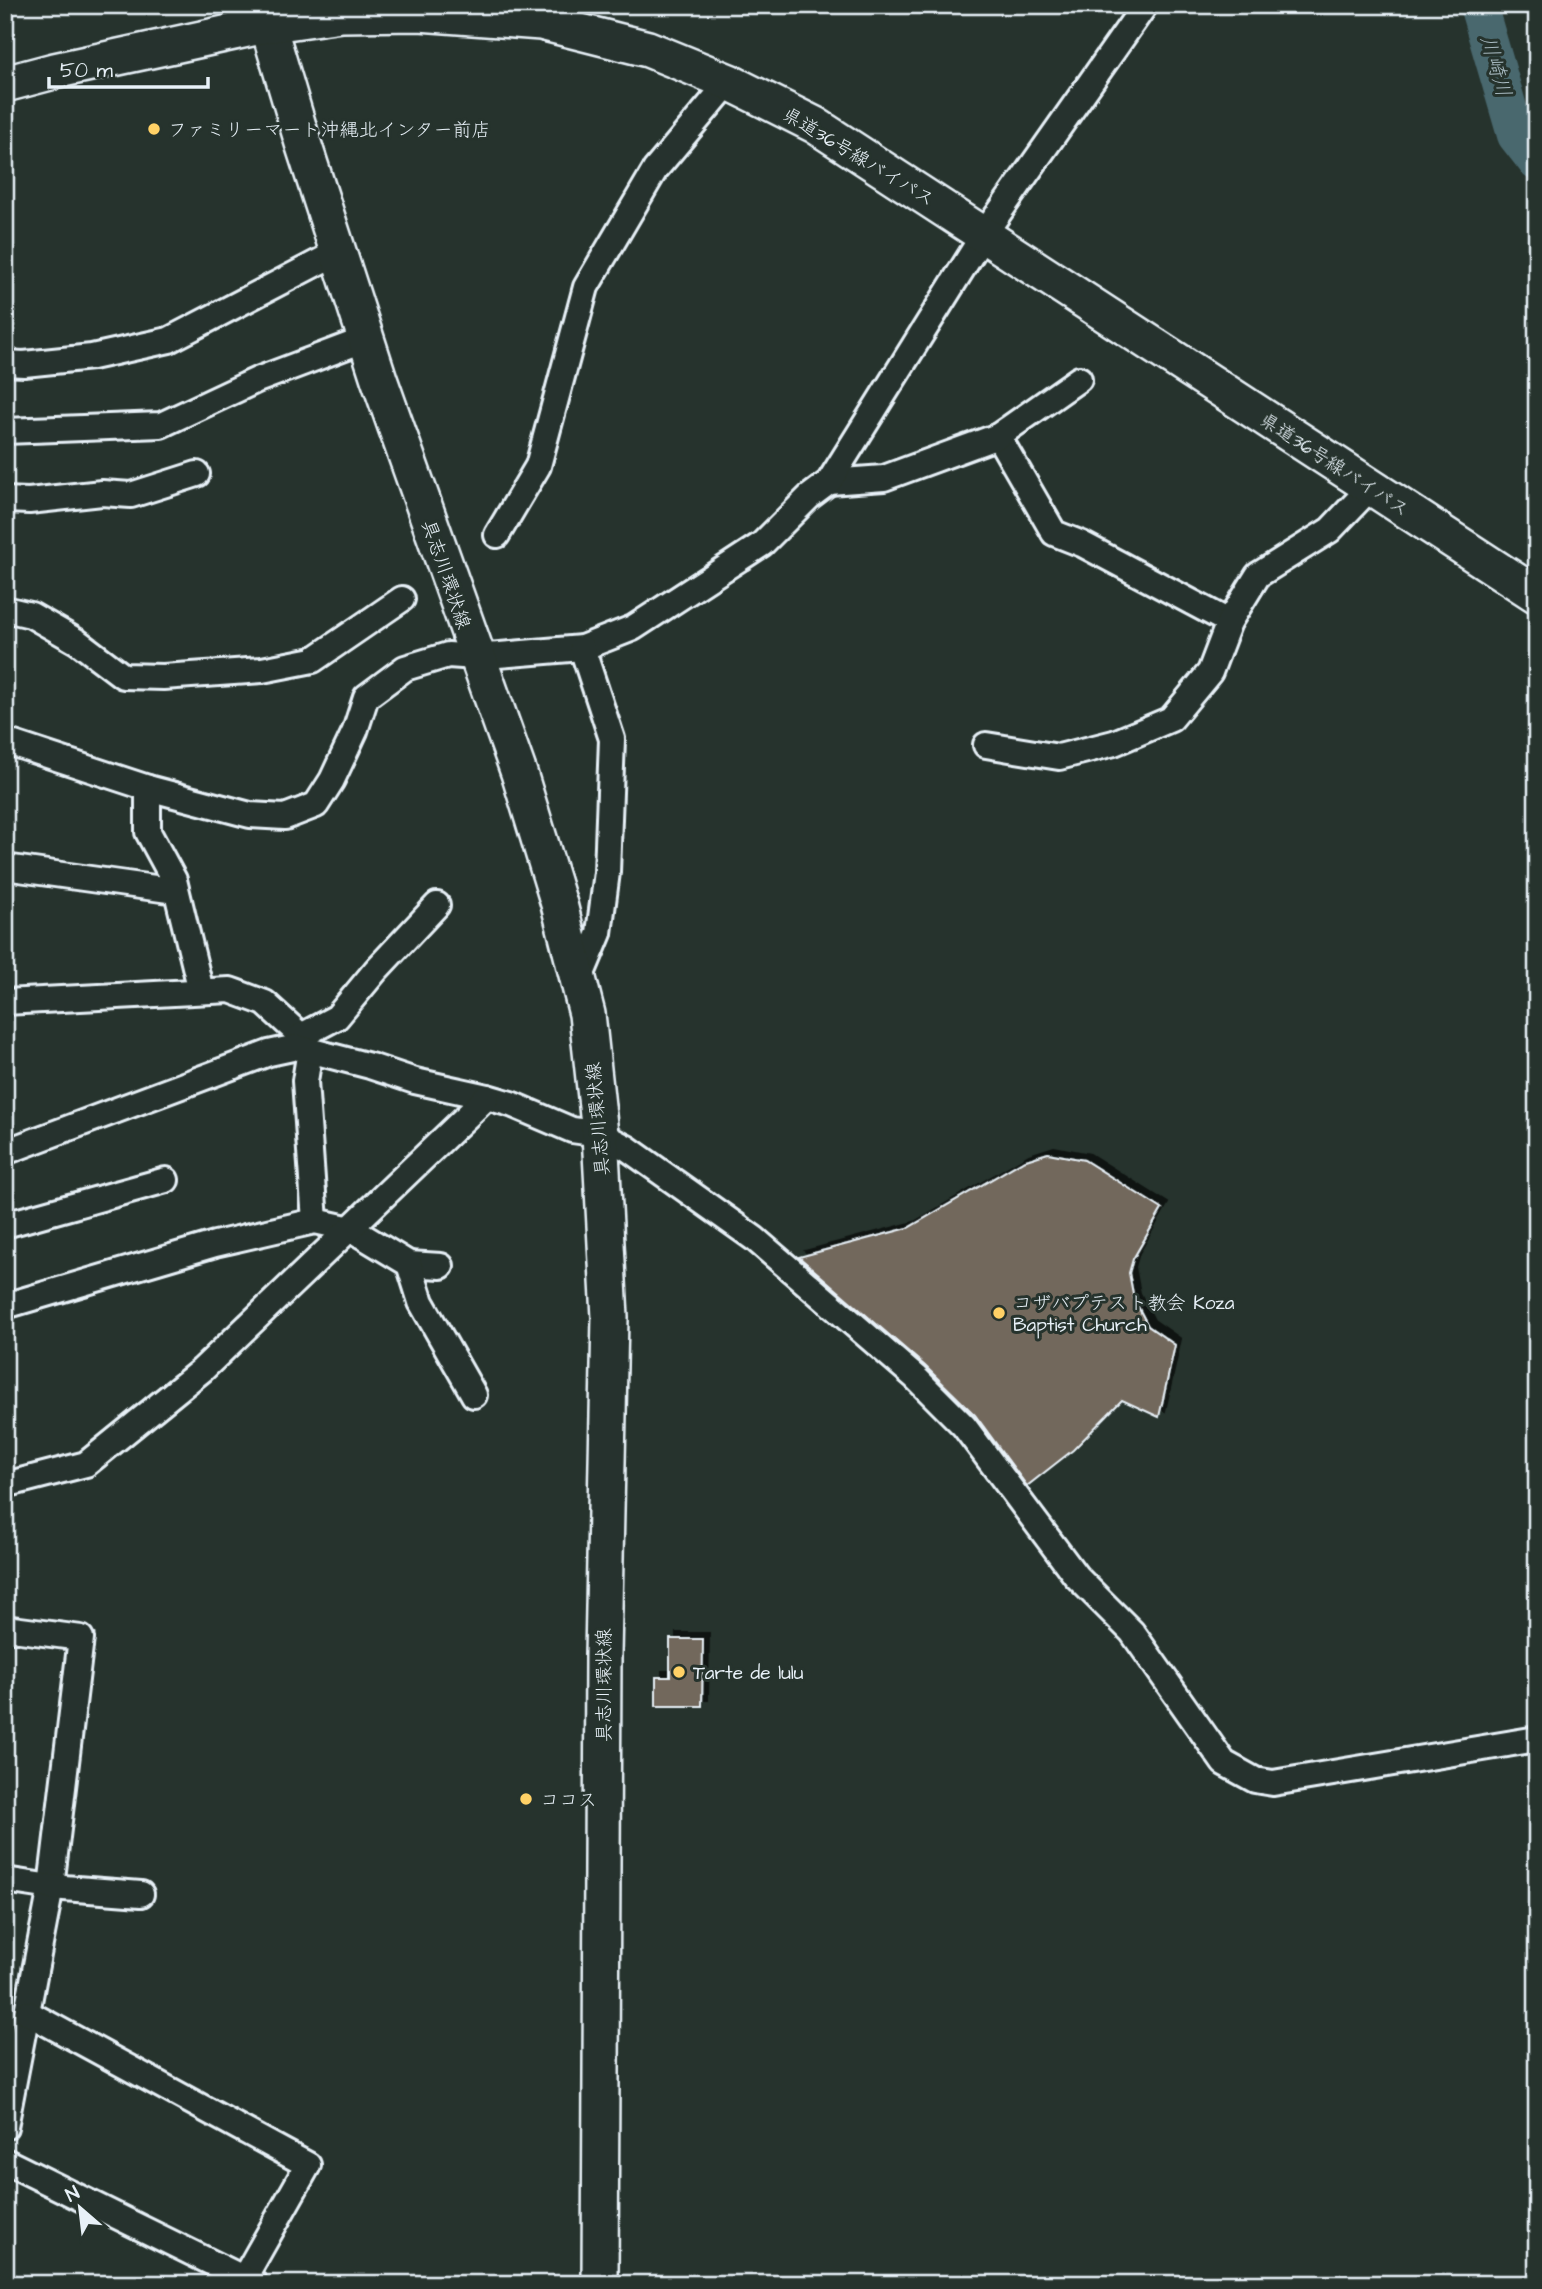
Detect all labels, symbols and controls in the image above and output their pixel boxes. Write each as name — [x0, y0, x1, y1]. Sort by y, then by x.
water label: 川崎川 — [1473, 32, 1518, 100]
scale bar — [49, 46, 208, 90]
text: 50 m — [60, 56, 114, 85]
street label: 県道36号線バイパス — [777, 101, 939, 213]
place label: ファミリーマート沖縄北インター前店 — [168, 117, 491, 144]
marker: ファミリーマート沖縄北インター前店 — [146, 121, 162, 137]
street label: 県道36号線バイパス — [1254, 407, 1414, 524]
street label: 具志川環状線 — [414, 516, 477, 633]
street label: 具志川環状線 — [580, 1061, 617, 1177]
place label: コザバプテスト教会 Koza Baptist Church — [1013, 1290, 1235, 1339]
marker: コザバプテスト教会 Koza Baptist Church — [991, 1305, 1007, 1321]
street label: 具志川環状線 — [591, 1628, 618, 1742]
place label: Tarte de lulu — [693, 1660, 804, 1687]
marker: Tarte de lulu — [671, 1664, 687, 1680]
place label: ココス — [540, 1787, 597, 1814]
marker: ココス — [518, 1791, 534, 1807]
north arrow — [46, 2174, 116, 2244]
text: N — [61, 2180, 84, 2209]

